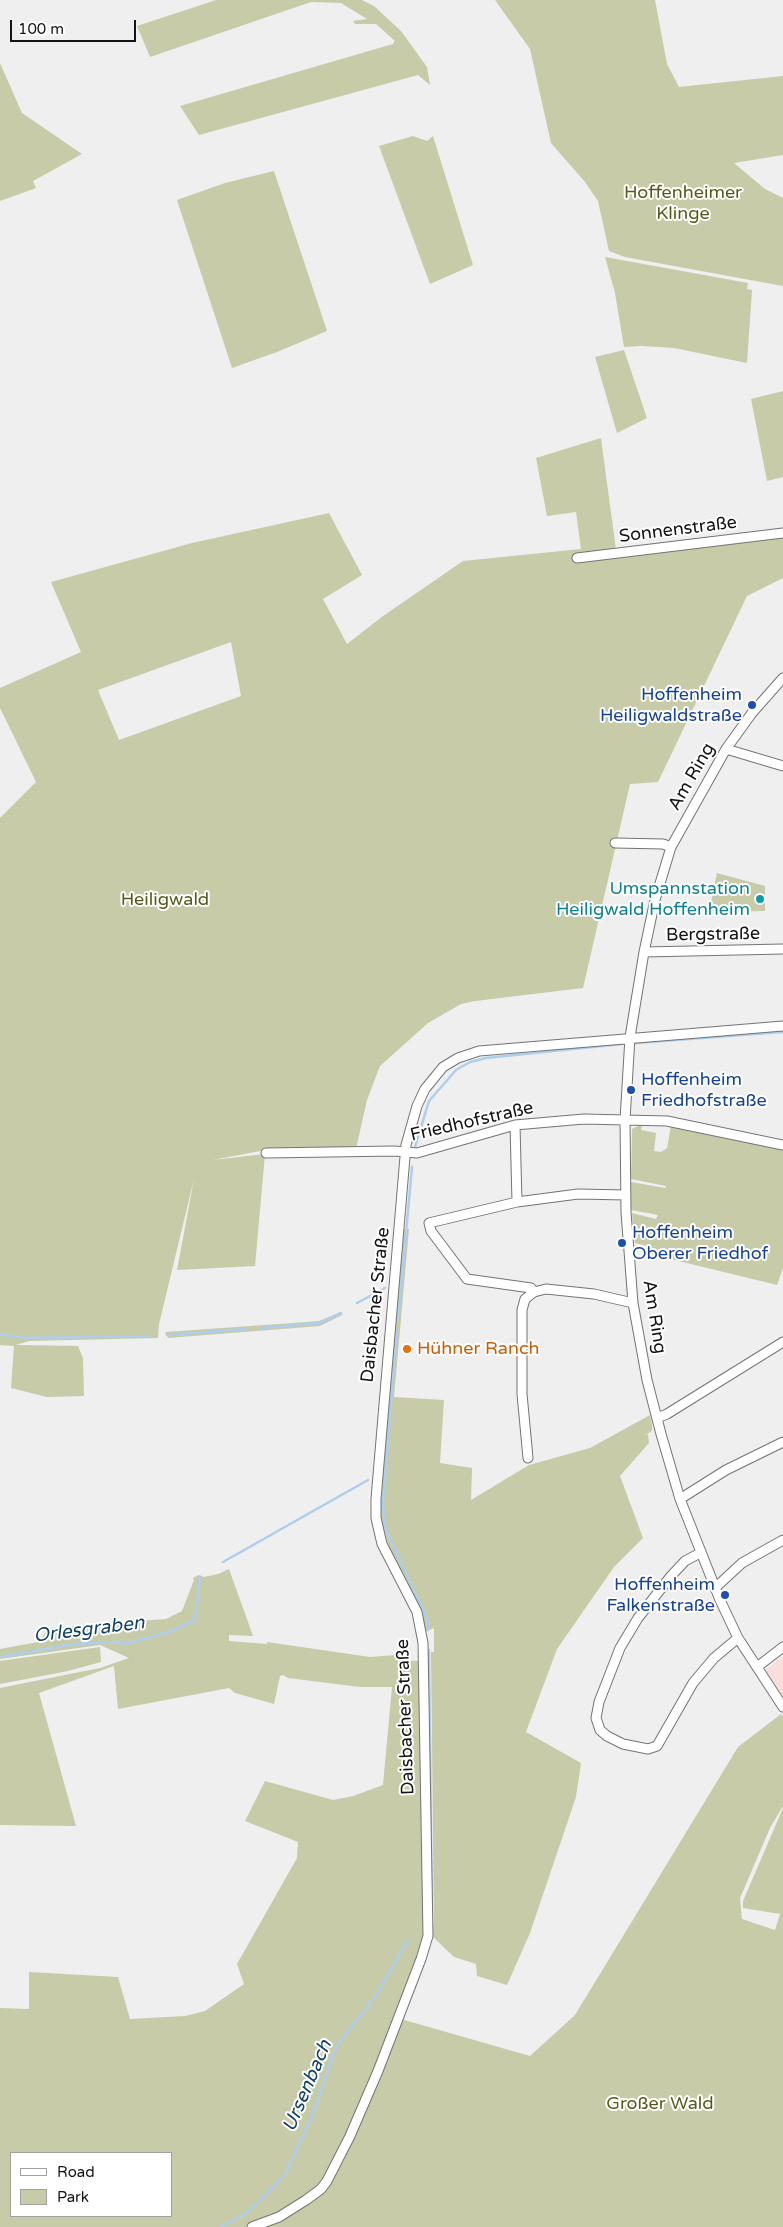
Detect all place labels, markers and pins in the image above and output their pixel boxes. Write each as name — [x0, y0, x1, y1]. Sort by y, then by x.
place label: Hoffenheim Heiligwaldstraße — [600, 684, 742, 726]
marker: Hoffenheim Heiligwaldstraße — [746, 699, 758, 711]
place label: Umspannstation Heiligwald Hoffenheim — [556, 878, 750, 921]
marker: Umspannstation Heiligwald Hoffenheim — [754, 893, 766, 905]
place label: Hoffenheim Friedhofstraße — [641, 1069, 767, 1112]
marker: Hoffenheim Friedhofstraße — [625, 1084, 637, 1096]
place label: Hoffenheim Oberer Friedhof — [632, 1222, 768, 1264]
marker: Hoffenheim Oberer Friedhof — [616, 1237, 628, 1249]
place label: Hühner Ranch — [417, 1338, 539, 1360]
marker: Hühner Ranch — [401, 1343, 413, 1355]
place label: Hoffenheim Falkenstraße — [606, 1574, 715, 1616]
marker: Hoffenheim Falkenstraße — [719, 1589, 731, 1601]

